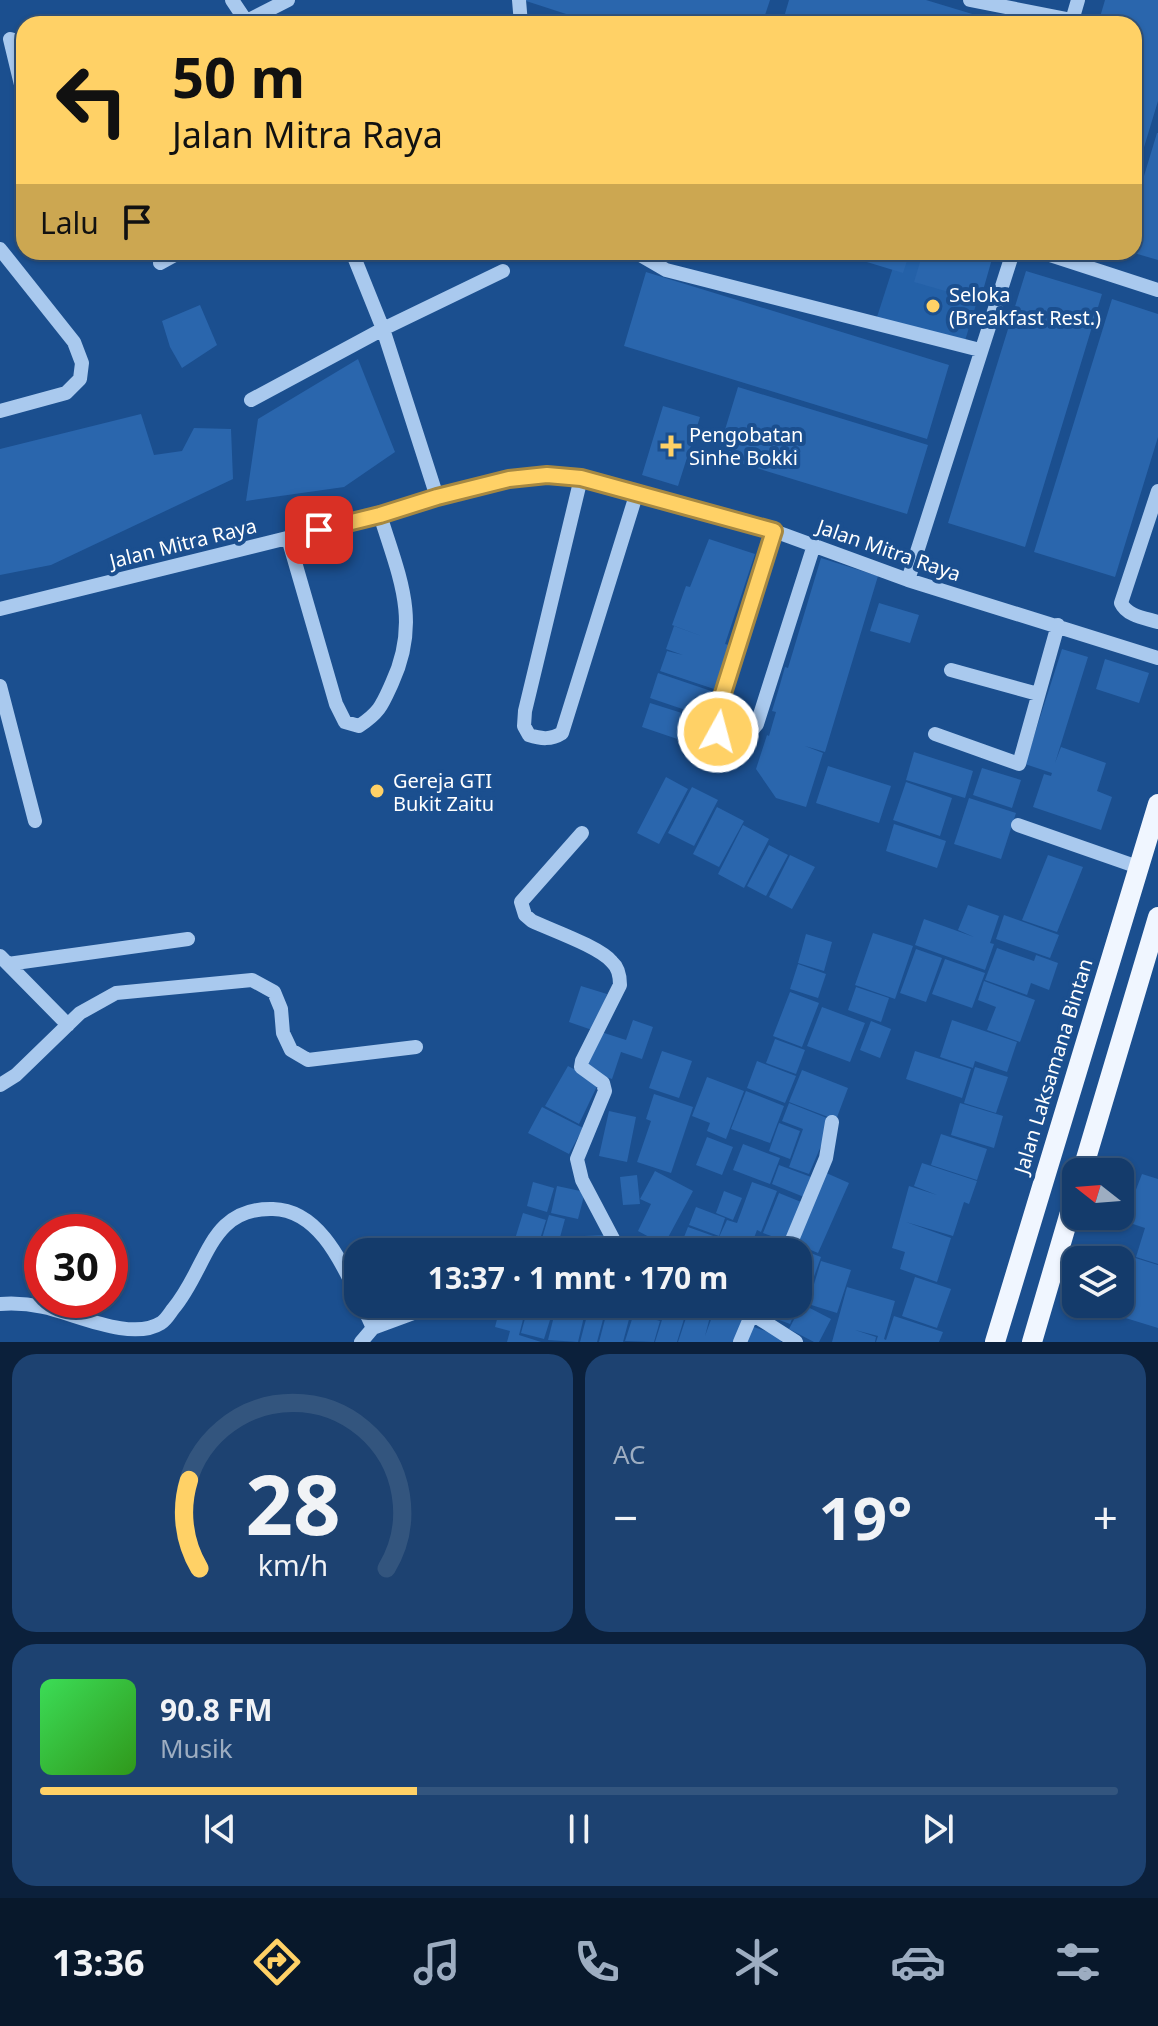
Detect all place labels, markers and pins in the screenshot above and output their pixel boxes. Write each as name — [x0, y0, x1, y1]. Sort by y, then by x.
place label: Seloka (Breakfast Rest.) — [949, 281, 1101, 331]
marker: Seloka (Breakfast Rest.) — [924, 297, 942, 315]
place label: Pengobatan Sinhe Bokki — [689, 421, 803, 471]
marker: Pengobatan Sinhe Bokki — [660, 435, 682, 457]
pin — [285, 496, 353, 564]
place label: Gereja GTI Bukit Zaitu — [393, 767, 494, 817]
marker: Gereja GTI Bukit Zaitu — [368, 782, 386, 800]

